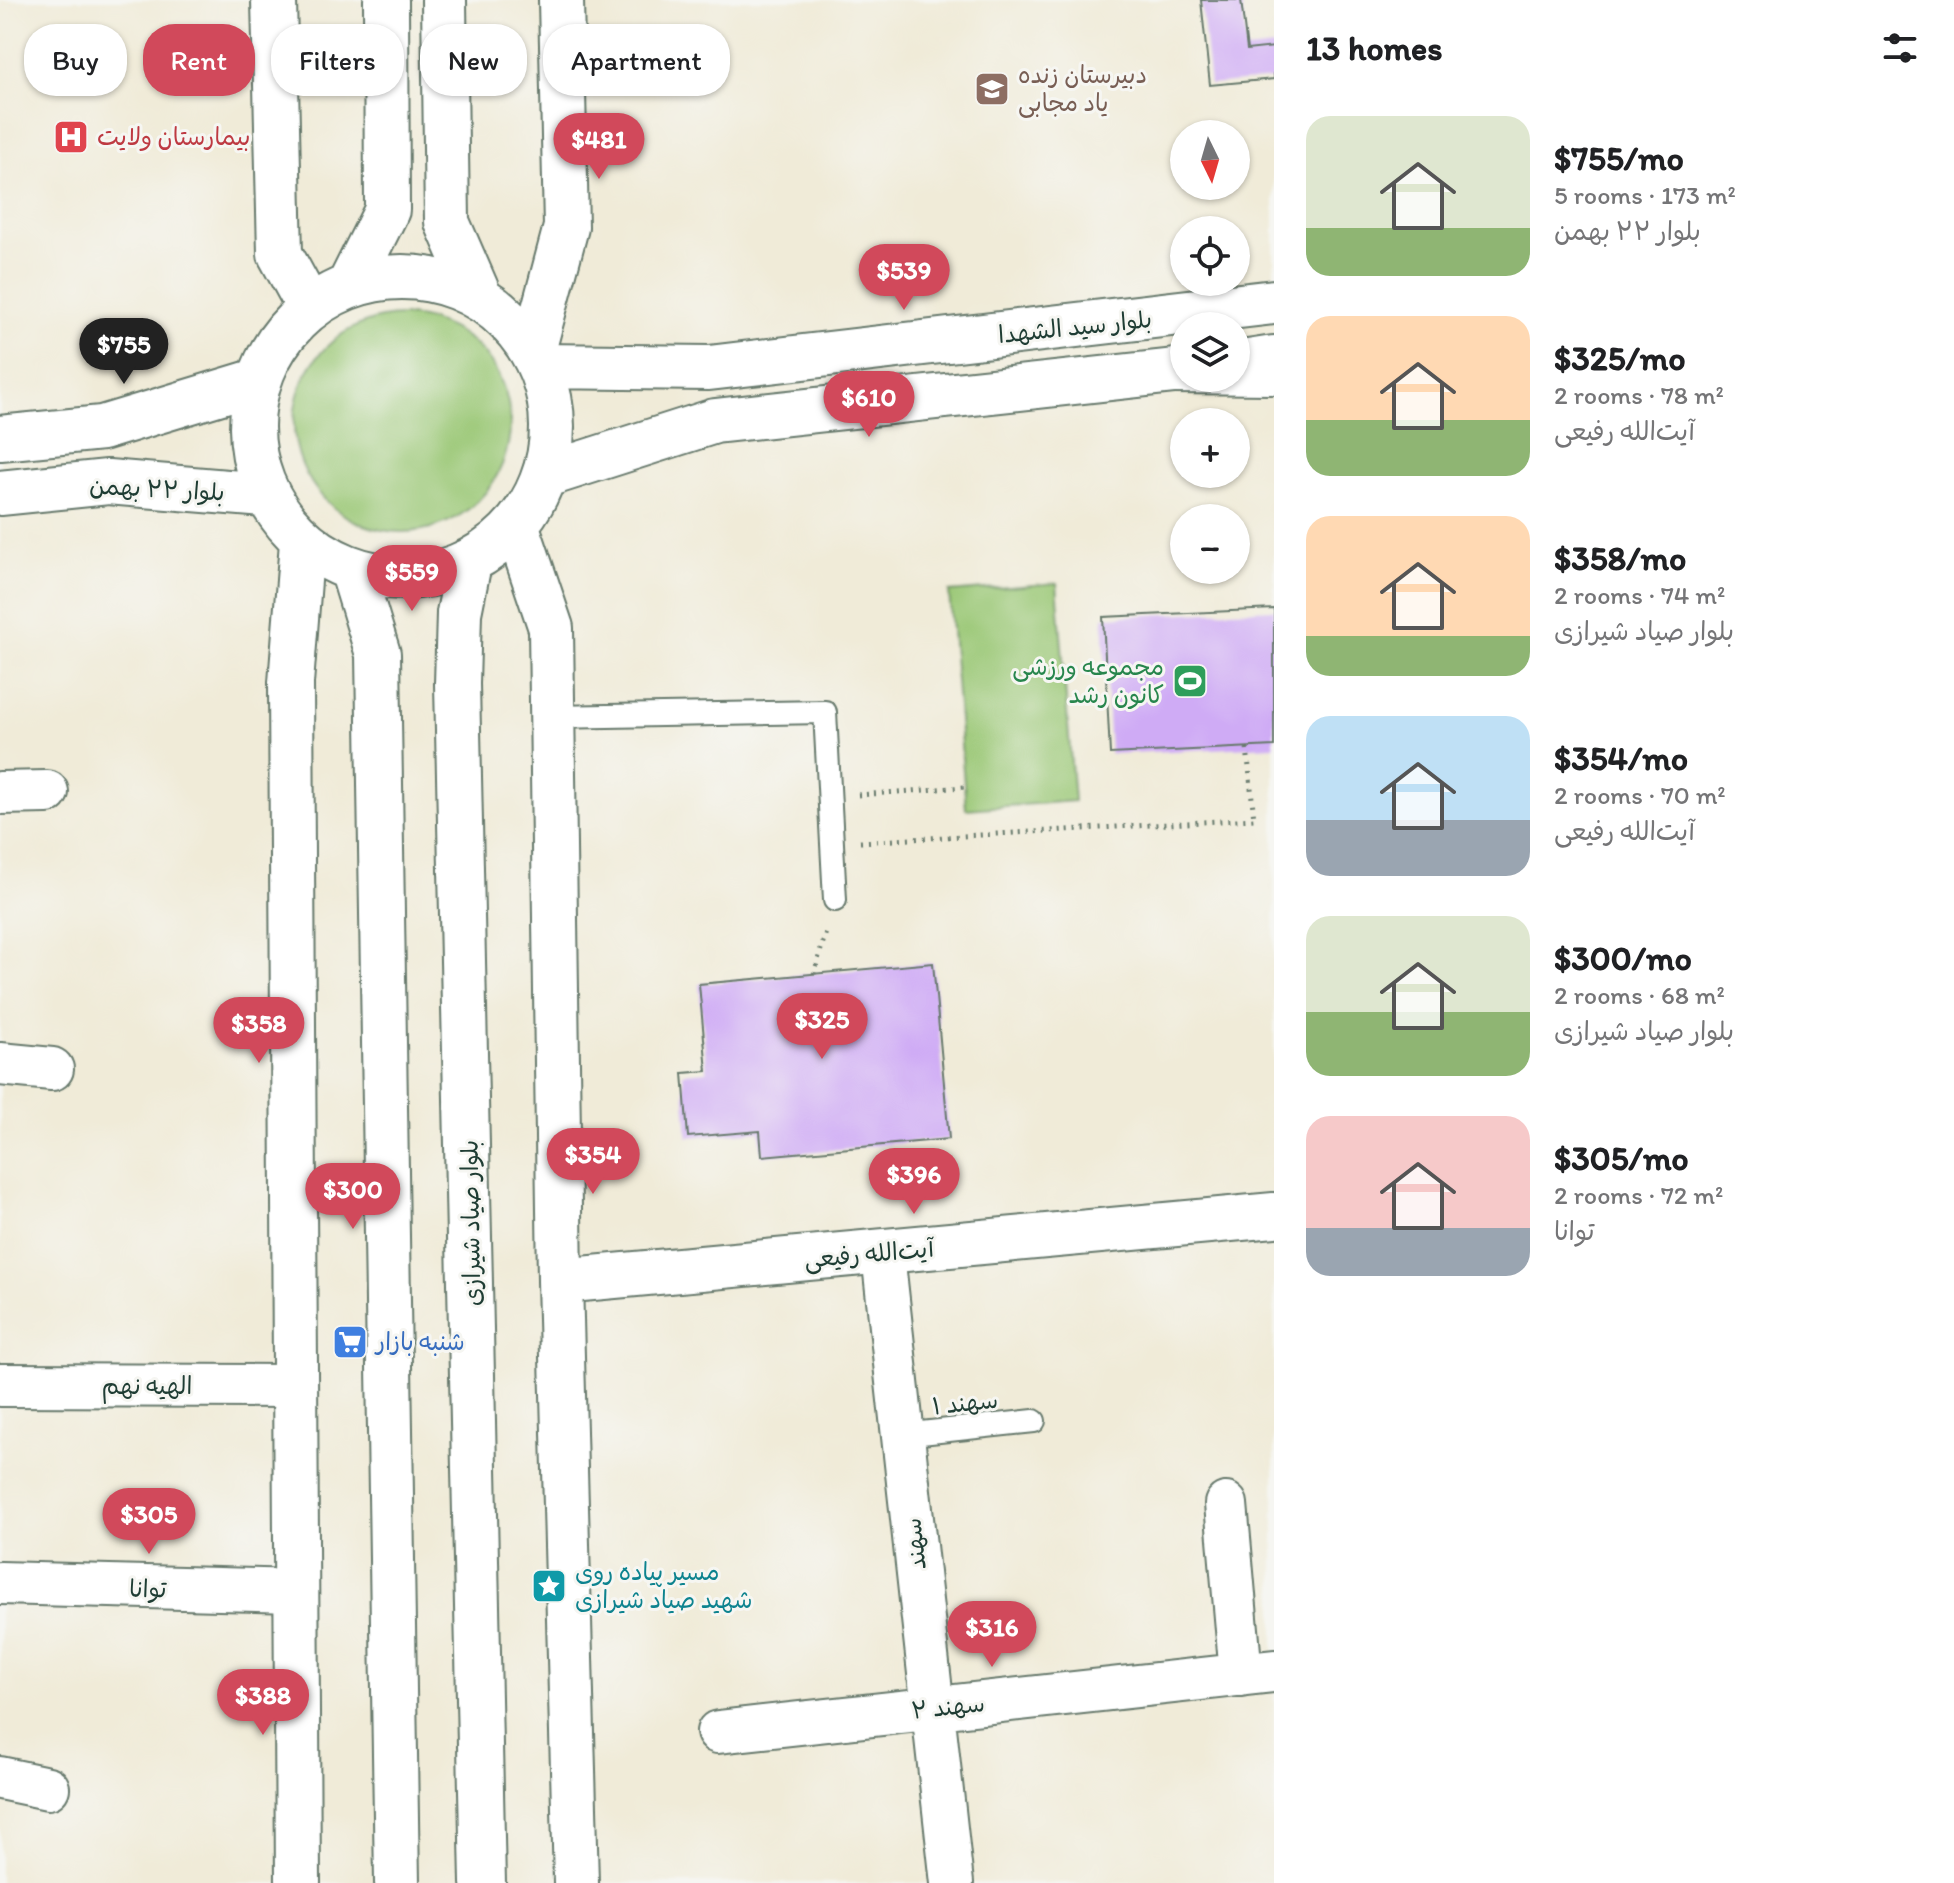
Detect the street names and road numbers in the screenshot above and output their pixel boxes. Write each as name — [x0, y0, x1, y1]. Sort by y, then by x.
street label: بلوار سید الشهدا — [997, 304, 1153, 350]
street label: بلوار ۲۲ بهمن — [89, 470, 225, 508]
street label: بلوار صیاد شیرازی — [455, 1140, 487, 1306]
street label: آیت‌الله رفیعی — [803, 1233, 936, 1275]
street label: الهیه نهم — [102, 1371, 192, 1404]
street label: سهند ۱ — [930, 1385, 999, 1420]
street label: سهند — [897, 1517, 932, 1571]
street label: توانا — [129, 1574, 168, 1603]
street label: سهند ۲ — [910, 1688, 986, 1725]

